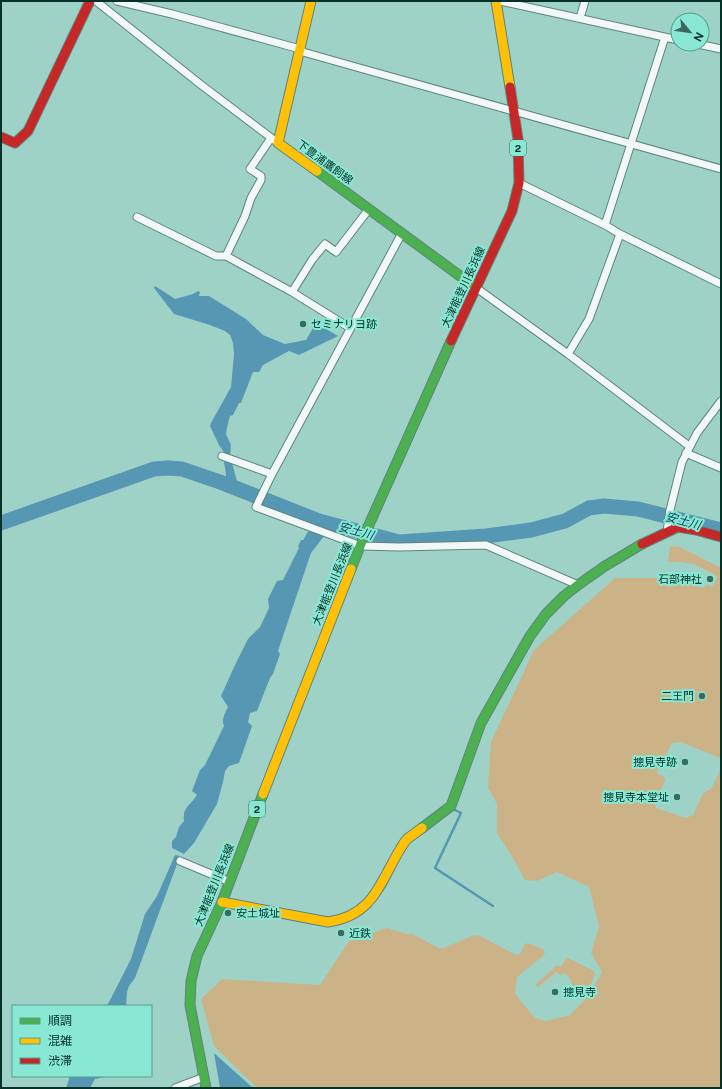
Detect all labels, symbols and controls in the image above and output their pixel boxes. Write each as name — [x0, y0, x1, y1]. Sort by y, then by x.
north arrow — [670, 12, 710, 52]
text: N — [691, 30, 706, 44]
street label: 下豊浦鷹飼線 — [295, 138, 355, 186]
road number: 2 — [510, 140, 526, 156]
street label: 大津能登川長浜線 — [439, 245, 487, 329]
place label: セミナリヨ跡 — [311, 318, 377, 330]
marker: セミナリヨ跡 — [298, 319, 308, 329]
water label: 安土川 — [664, 510, 704, 533]
water label: 安土川 — [337, 520, 377, 543]
street label: 大津能登川長浜線 — [310, 541, 354, 627]
place label: 石部神社 — [658, 573, 702, 585]
marker: 石部神社 — [705, 574, 715, 584]
place label: 二王門 — [661, 690, 694, 702]
marker: 二王門 — [697, 691, 707, 701]
place label: 摠見寺跡 — [633, 756, 677, 768]
marker: 摠見寺跡 — [680, 757, 690, 767]
place label: 摠見寺本堂址 — [603, 791, 669, 803]
marker: 摠見寺本堂址 — [672, 792, 682, 802]
road number: 2 — [249, 801, 265, 817]
street label: 大津能登川長浜線 — [192, 842, 236, 928]
place label: 安土城址 — [236, 907, 280, 919]
marker: 安土城址 — [223, 908, 233, 918]
place label: 近鉄 — [349, 927, 371, 939]
marker: 近鉄 — [336, 928, 346, 938]
place label: 摠見寺 — [563, 986, 596, 998]
marker: 摠見寺 — [550, 987, 560, 997]
legend — [12, 1005, 152, 1077]
text: 順調 — [48, 1014, 72, 1028]
text: 混雑 — [48, 1034, 72, 1048]
text: 渋滞 — [48, 1054, 72, 1068]

